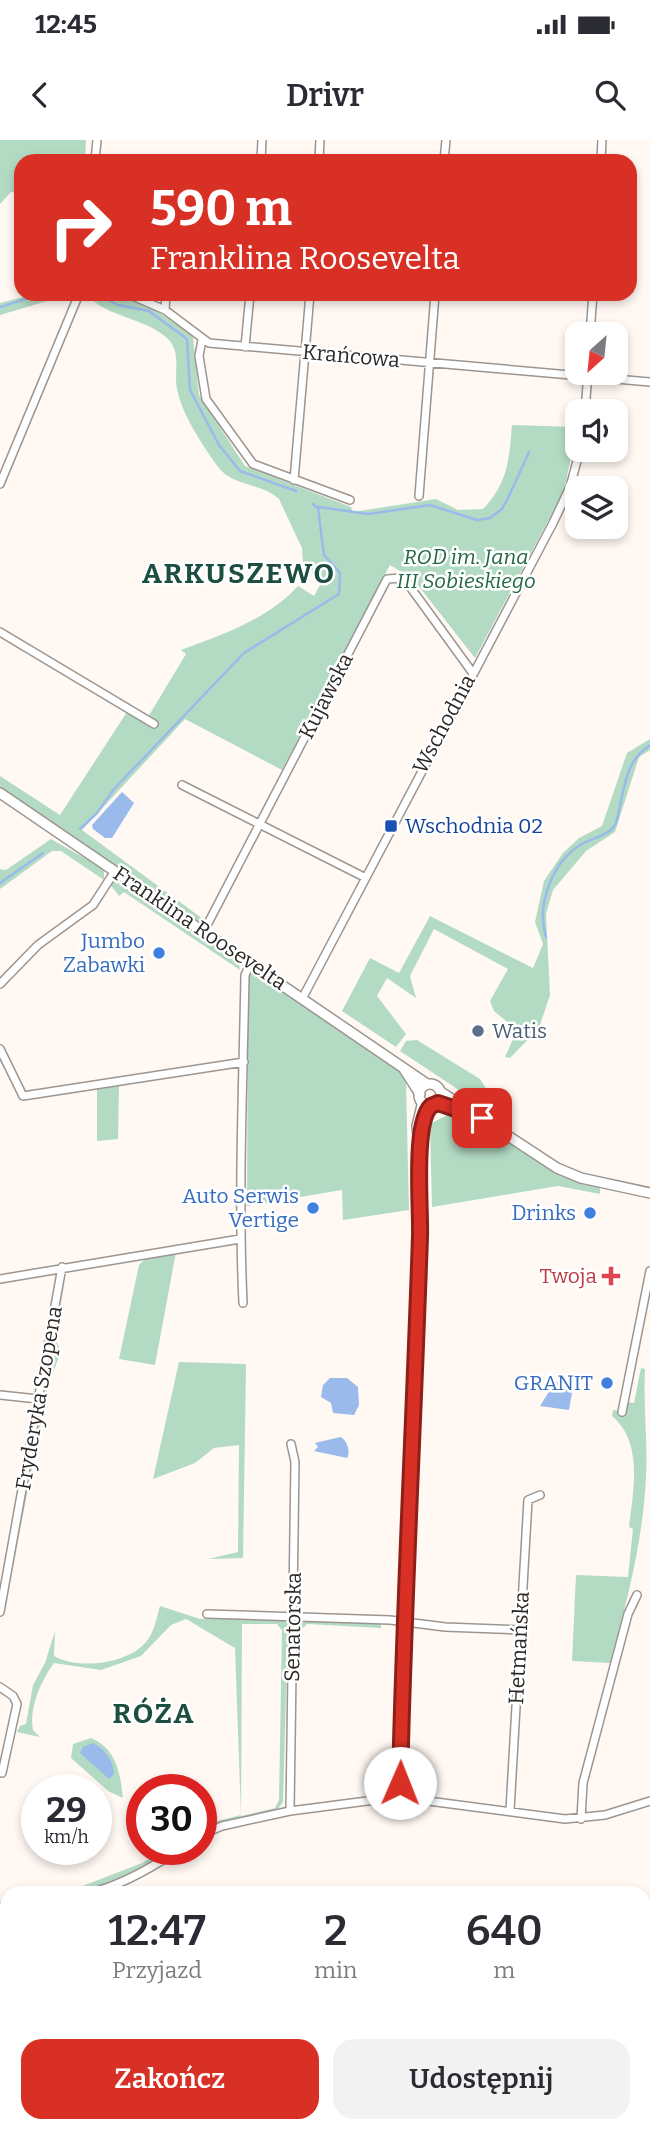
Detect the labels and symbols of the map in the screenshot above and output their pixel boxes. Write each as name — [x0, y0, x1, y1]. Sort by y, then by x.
north arrow — [565, 322, 628, 385]
street label: Krańcowa — [301, 339, 401, 373]
park label: ROD im. Jana III Sobieskiego — [396, 544, 536, 594]
district label: ARKUSZEWO — [142, 557, 336, 590]
street label: Kujawska — [293, 648, 359, 743]
street label: Wschodnia — [407, 669, 481, 778]
place label: Wschodnia 02 — [405, 813, 543, 839]
marker: Wschodnia 02 — [383, 818, 399, 834]
street label: Franklina Roosevelta — [108, 860, 292, 996]
place label: Jumbo Zabawki — [63, 928, 145, 978]
marker: Jumbo Zabawki — [151, 945, 167, 961]
place label: Watis — [492, 1018, 547, 1044]
marker: Watis — [470, 1023, 486, 1039]
pin — [452, 1088, 512, 1148]
place label: Auto Serwis Vertige — [182, 1183, 299, 1233]
marker: Auto Serwis Vertige — [305, 1200, 321, 1216]
place label: Drinks — [511, 1200, 576, 1226]
marker: Drinks — [582, 1205, 598, 1221]
place label: Twoja — [539, 1263, 598, 1289]
marker: Twoja — [603, 1268, 619, 1284]
street label: Fryderyka Szopena — [10, 1303, 68, 1492]
place label: GRANIT — [514, 1370, 593, 1396]
marker: GRANIT — [599, 1375, 615, 1391]
street label: Senatorska — [279, 1571, 307, 1682]
street label: Hetmańska — [503, 1590, 535, 1705]
district label: RÓŻA — [113, 1696, 195, 1730]
position arrow — [363, 1746, 437, 1820]
speed limit sign: 30 — [126, 1774, 217, 1865]

